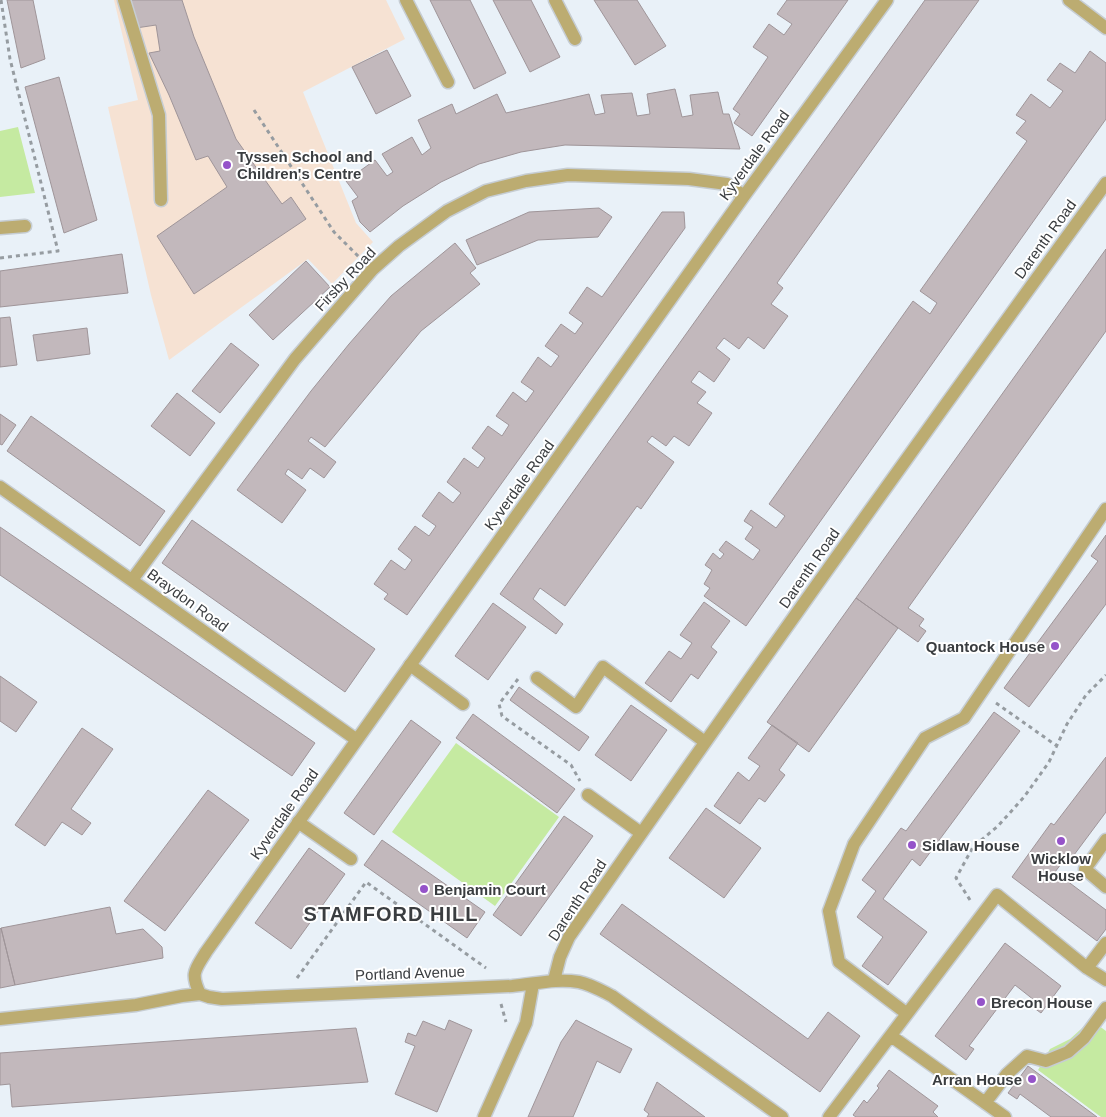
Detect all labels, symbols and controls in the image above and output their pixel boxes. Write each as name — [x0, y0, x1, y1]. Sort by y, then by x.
street label: Kyverdale Road — [716, 107, 792, 203]
place label: Tyssen School and Children's Centre — [237, 148, 373, 182]
marker: Tyssen School and Children's Centre — [221, 159, 233, 171]
street label: Darenth Road — [1011, 196, 1079, 282]
street label: Firsby Road — [311, 244, 379, 314]
street label: Kyverdale Road — [481, 437, 557, 533]
street label: Darenth Road — [775, 525, 843, 611]
street label: Braydon Road — [144, 565, 232, 635]
place label: Quantock House — [926, 638, 1045, 655]
marker: Quantock House — [1049, 640, 1061, 652]
street label: Kyverdale Road — [246, 765, 322, 863]
marker: Wicklow House — [1055, 835, 1067, 847]
place label: Sidlaw House — [922, 837, 1020, 854]
marker: Sidlaw House — [906, 839, 918, 851]
place label: Wicklow House — [1031, 850, 1091, 884]
street label: Darenth Road — [544, 856, 610, 944]
place label: Benjamin Court — [434, 881, 546, 898]
marker: Benjamin Court — [418, 883, 430, 895]
district label: STAMFORD HILL — [304, 903, 478, 925]
street label: Portland Avenue — [355, 963, 465, 983]
place label: Brecon House — [991, 994, 1093, 1011]
marker: Brecon House — [975, 996, 987, 1008]
place label: Arran House — [932, 1071, 1022, 1088]
marker: Arran House — [1026, 1073, 1038, 1085]

